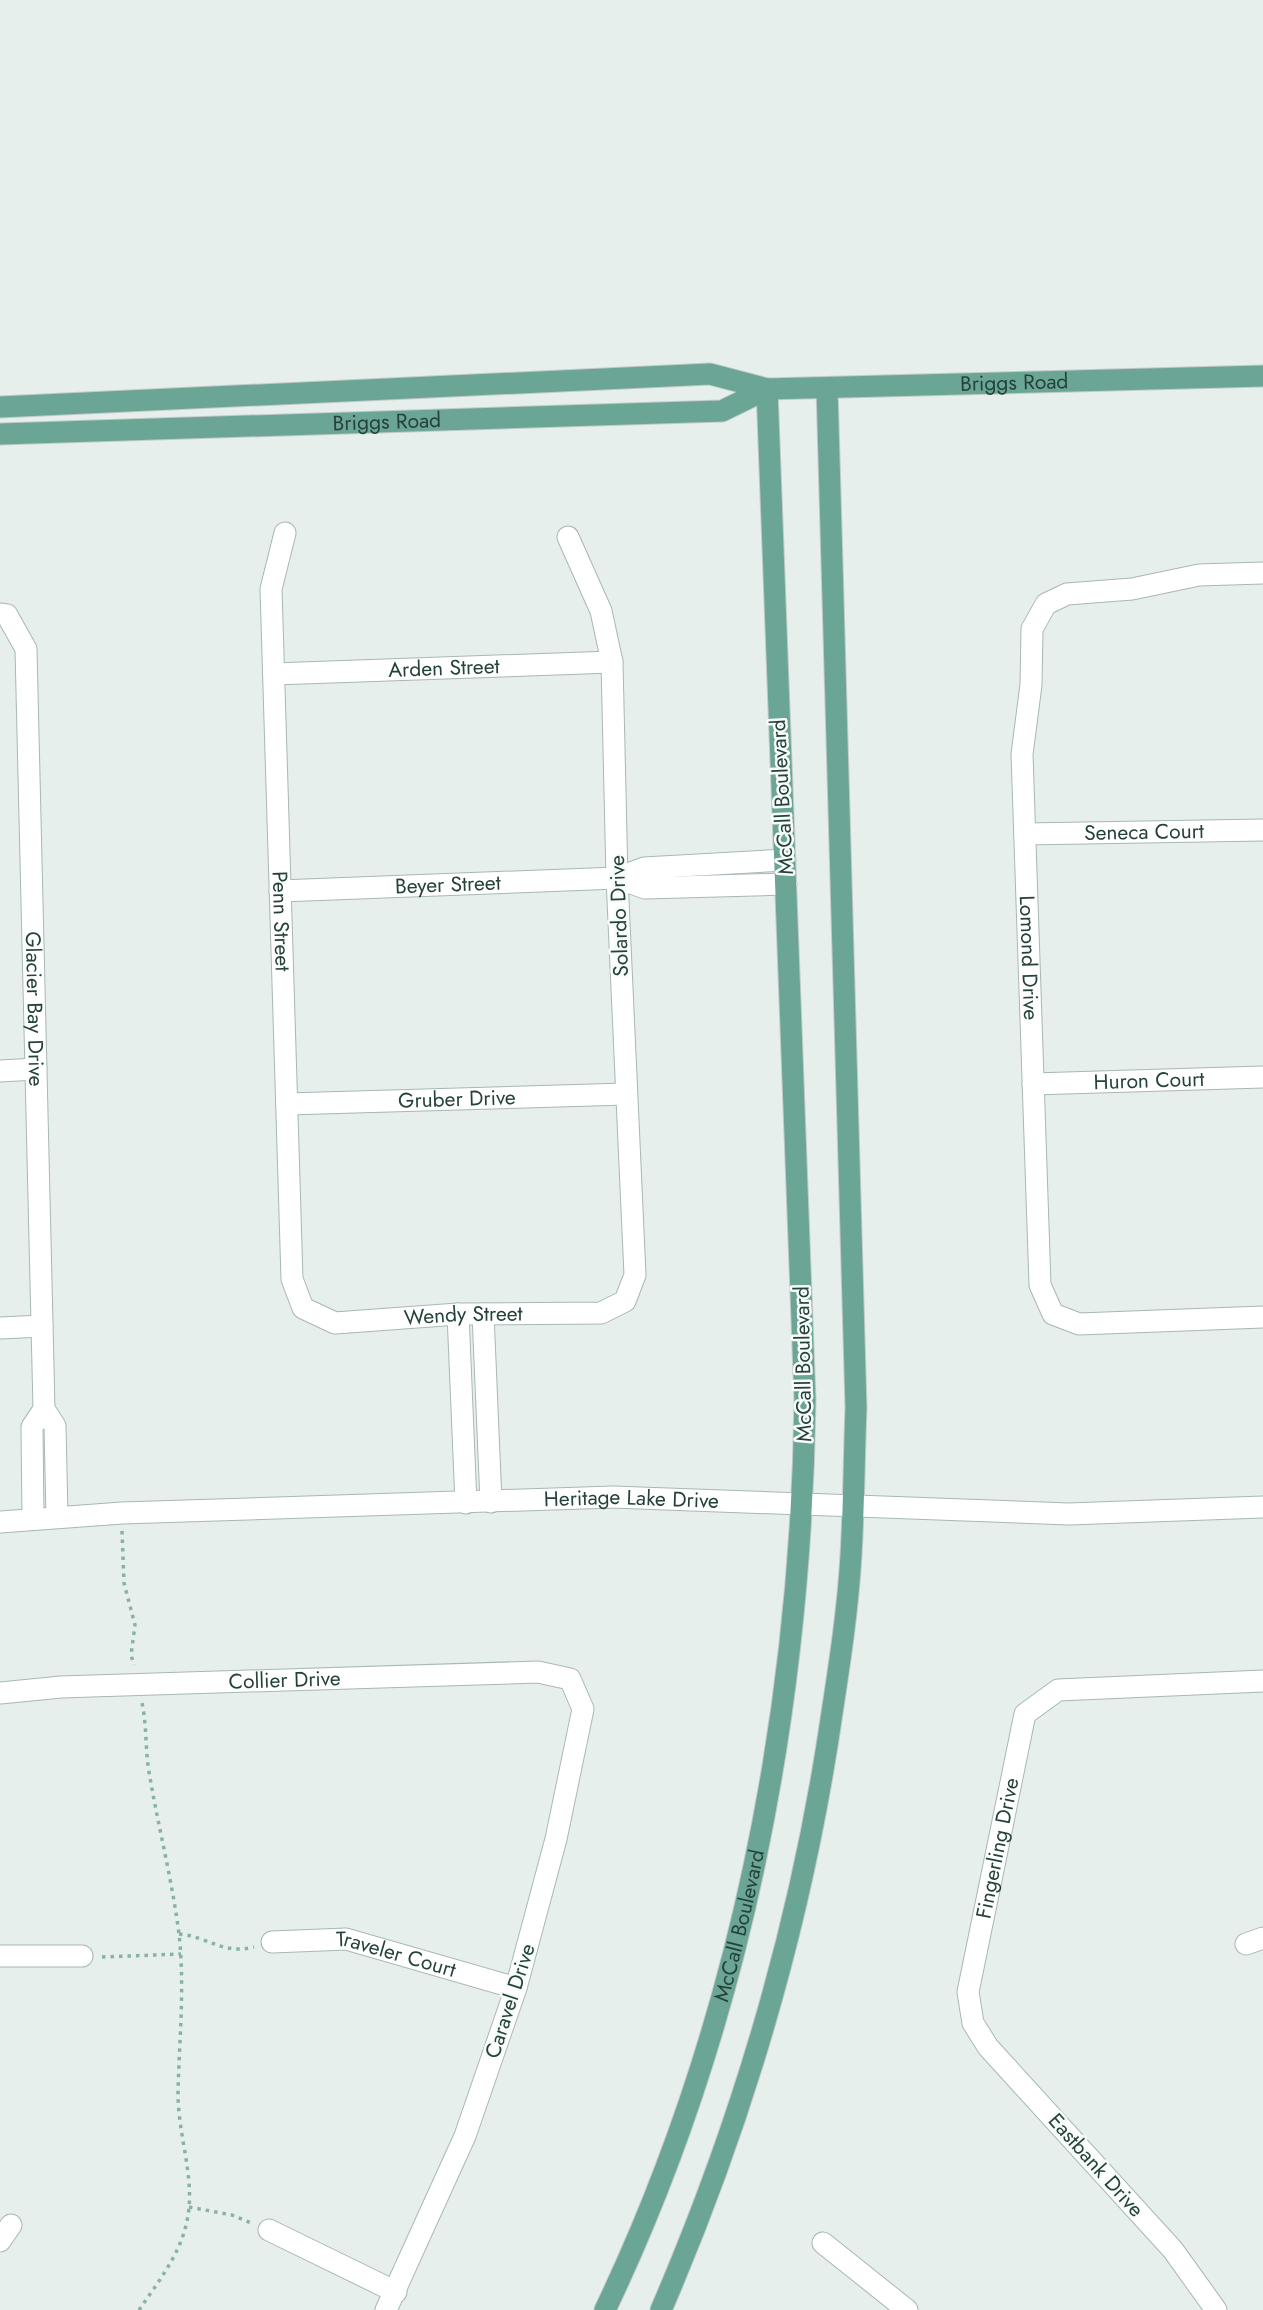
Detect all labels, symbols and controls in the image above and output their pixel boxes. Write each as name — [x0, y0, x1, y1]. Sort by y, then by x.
street label: Briggs Road — [960, 366, 1069, 399]
street label: Briggs Road — [332, 405, 441, 438]
street label: Arden Street — [388, 651, 500, 685]
street label: McCall Boulevard — [763, 719, 801, 875]
street label: Seneca Court — [1084, 816, 1204, 848]
street label: Solardo Drive — [602, 855, 636, 977]
street label: Beyer Street — [395, 867, 501, 902]
street label: Penn Street — [265, 871, 298, 972]
street label: Lomond Drive — [1012, 895, 1046, 1021]
street label: Glacier Bay Drive — [18, 931, 51, 1087]
street label: Huron Court — [1093, 1064, 1205, 1097]
street label: Gruber Drive — [398, 1082, 516, 1116]
street label: McCall Boulevard — [787, 1286, 819, 1442]
street label: Wendy Street — [403, 1299, 523, 1333]
street label: Heritage Lake Drive — [543, 1482, 720, 1516]
street label: Collier Drive — [228, 1663, 341, 1697]
street label: Fingerling Drive — [968, 1775, 1027, 1921]
street label: McCall Boulevard — [706, 1847, 772, 2005]
street label: Traveler Court — [336, 1924, 459, 1985]
street label: Caravel Drive — [477, 1939, 543, 2062]
street label: Eastbank Drive — [1041, 2106, 1151, 2224]

